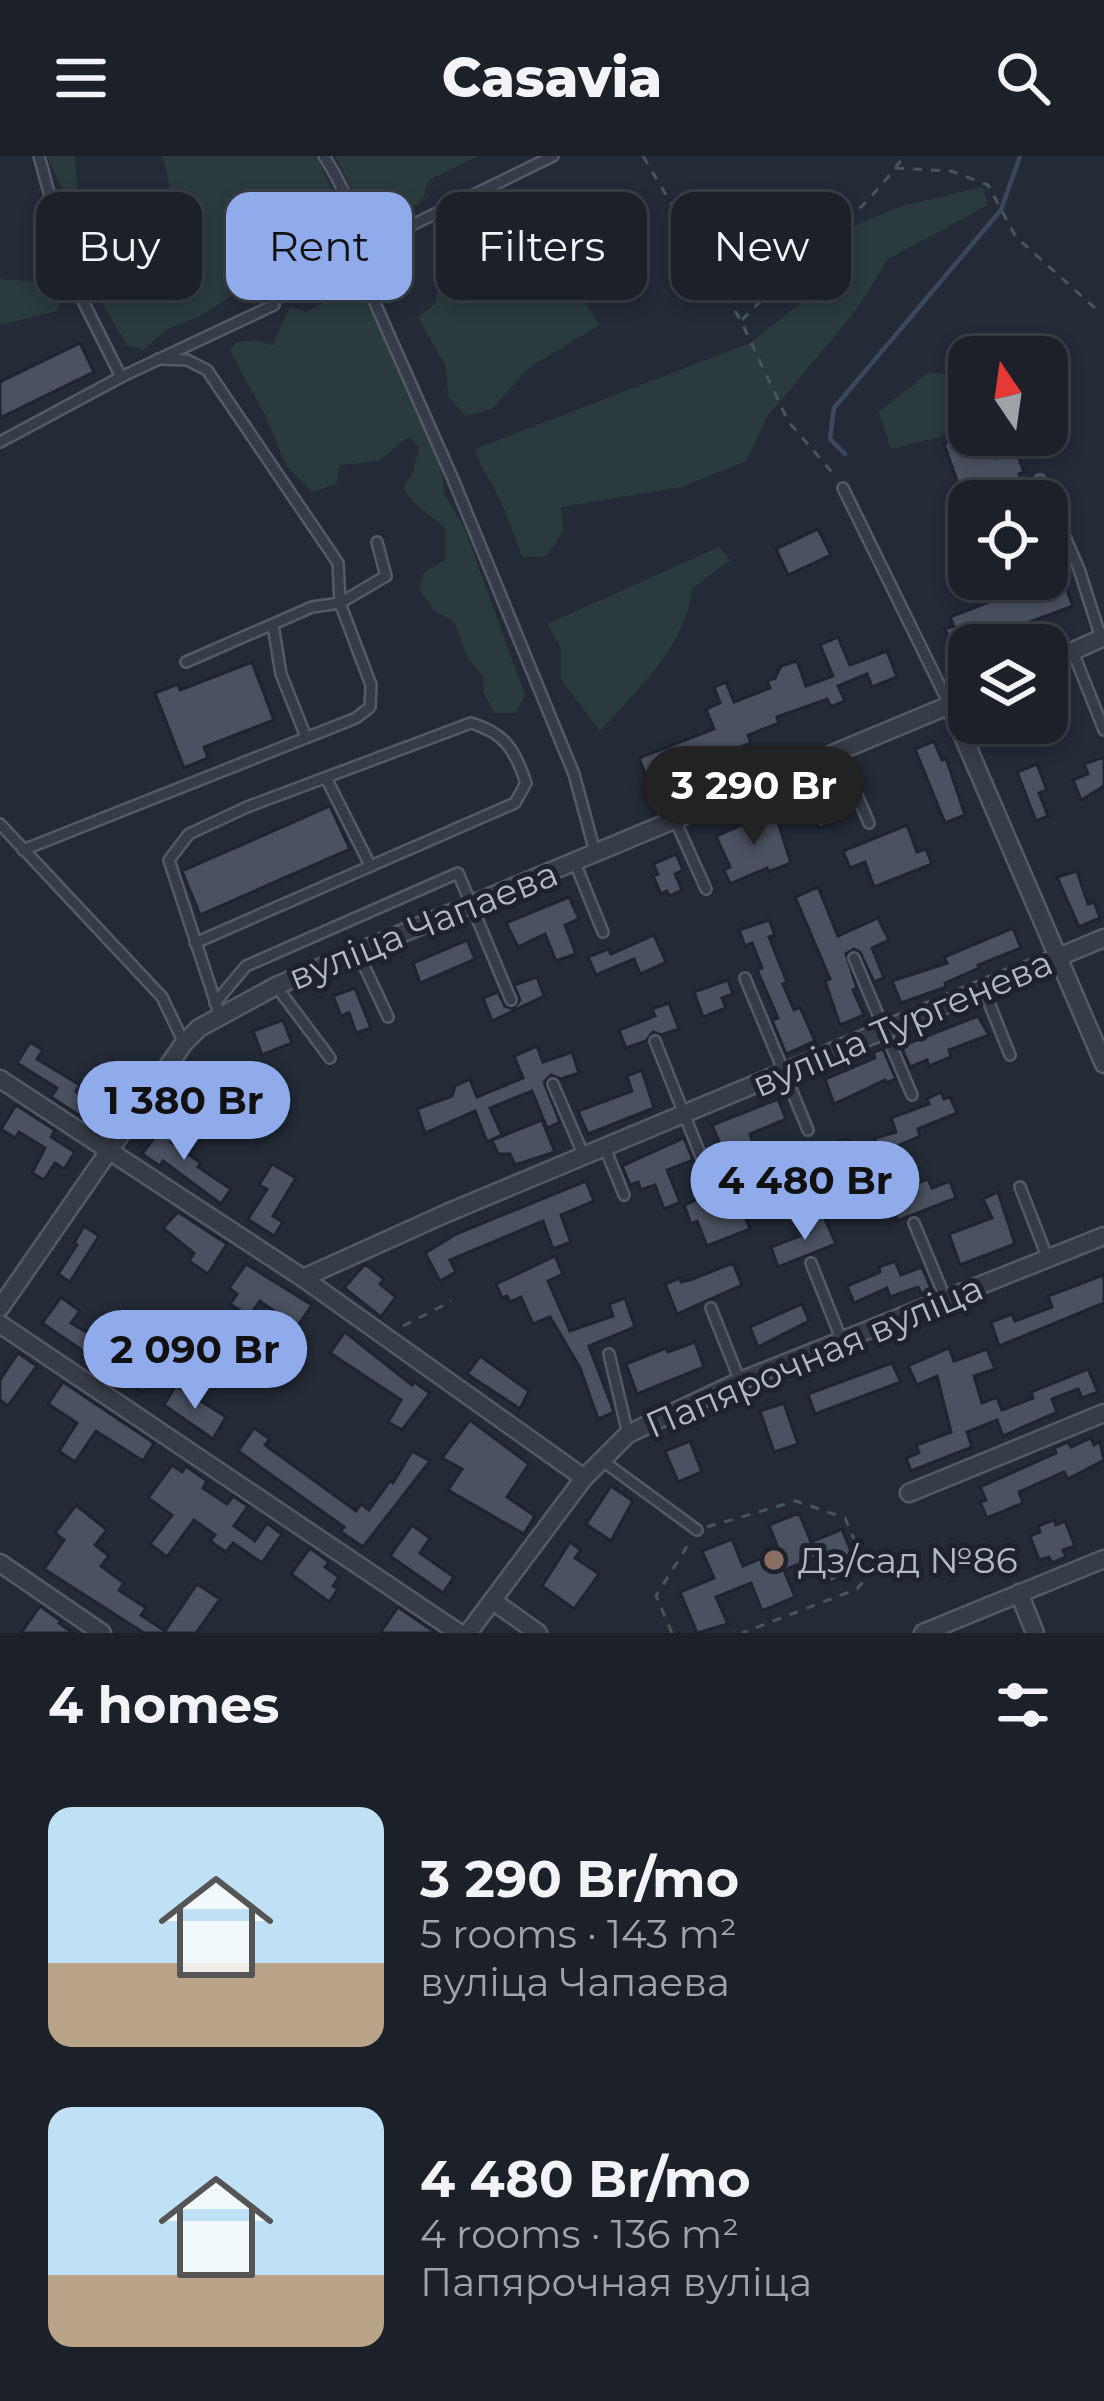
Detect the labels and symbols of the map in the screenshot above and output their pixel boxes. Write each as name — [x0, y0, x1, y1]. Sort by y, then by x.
north arrow — [948, 336, 1068, 456]
pin: 3 290 Br — [630, 746, 878, 848]
street label: вуліца Чапаева — [282, 851, 564, 999]
street label: вуліца Тургенева — [745, 940, 1059, 1106]
pin: 1 380 Br — [60, 1061, 308, 1163]
pin: 4 480 Br — [681, 1141, 929, 1243]
street label: Папярочная вуліца — [639, 1265, 989, 1447]
pin: 2 090 Br — [71, 1310, 319, 1412]
place label: Дз/сад №86 — [798, 1538, 1018, 1582]
marker: Дз/сад №86 — [761, 1547, 787, 1573]

